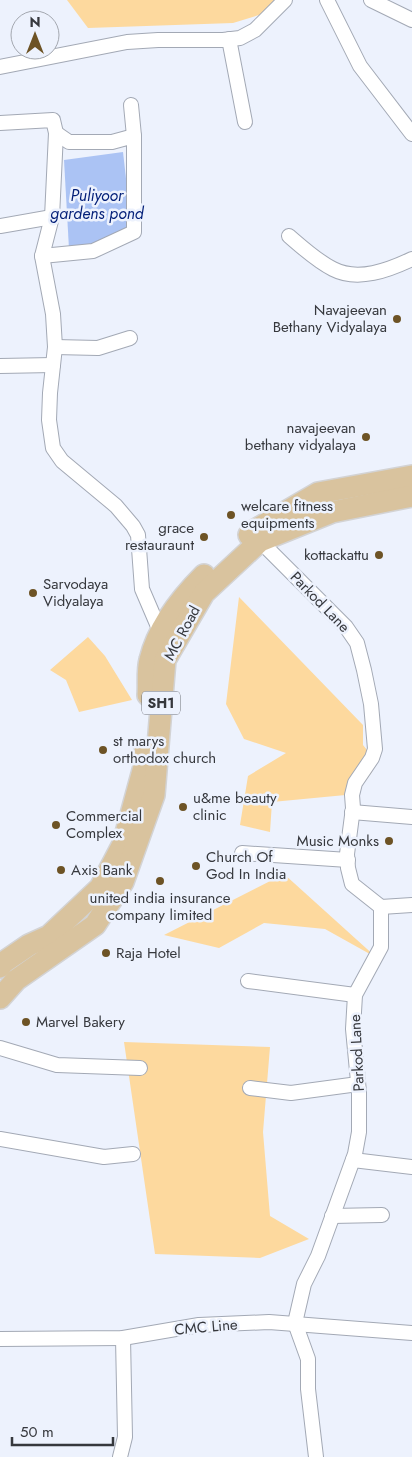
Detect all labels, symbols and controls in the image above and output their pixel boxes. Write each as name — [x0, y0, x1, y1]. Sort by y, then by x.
north arrow — [10, 10, 60, 60]
text: N — [29, 12, 41, 32]
water label: Puliyoor gardens pond — [50, 184, 145, 225]
place label: Navajeevan Bethany Vidyalaya — [273, 299, 387, 338]
marker: Navajeevan Bethany Vidyalaya — [391, 313, 403, 325]
place label: navajeevan bethany vidyalaya — [245, 417, 356, 456]
marker: navajeevan bethany vidyalaya — [360, 431, 372, 443]
place label: welcare fitness equipments — [241, 495, 333, 534]
marker: welcare fitness equipments — [225, 509, 237, 521]
place label: grace restauraunt — [125, 517, 194, 556]
marker: grace restauraunt — [198, 531, 210, 543]
place label: kottackattu — [304, 544, 369, 566]
marker: kottackattu — [373, 549, 385, 561]
street label: Parkod Lane — [285, 567, 355, 638]
place label: Sarvodaya Vidyalaya — [43, 573, 108, 612]
marker: Sarvodaya Vidyalaya — [27, 587, 39, 599]
street label: MC Road — [158, 602, 206, 664]
road number: SH1 — [142, 691, 180, 714]
place label: st marys orthodox church — [113, 730, 216, 769]
marker: st marys orthodox church — [97, 744, 109, 756]
place label: u&me beauty clinic — [193, 787, 277, 826]
marker: u&me beauty clinic — [177, 801, 189, 813]
place label: Commercial Complex — [66, 805, 142, 844]
marker: Commercial Complex — [50, 819, 62, 831]
place label: Music Monks — [296, 830, 379, 852]
marker: Music Monks — [383, 835, 395, 847]
place label: Church Of God In India — [206, 846, 286, 885]
place label: Axis Bank — [71, 859, 133, 881]
marker: Church Of God In India — [190, 860, 202, 872]
marker: Axis Bank — [55, 864, 67, 876]
marker: united india insurance company limited — [154, 875, 166, 887]
place label: united india insurance company limited — [90, 887, 231, 926]
place label: Raja Hotel — [116, 942, 181, 964]
marker: Raja Hotel — [100, 947, 112, 959]
place label: Marvel Bakery — [36, 1011, 125, 1033]
street label: Parkod Lane — [344, 1014, 370, 1092]
marker: Marvel Bakery — [20, 1016, 32, 1028]
street label: CMC Line — [173, 1313, 239, 1341]
scale bar — [12, 1414, 114, 1446]
text: 50 m — [20, 1421, 54, 1443]

